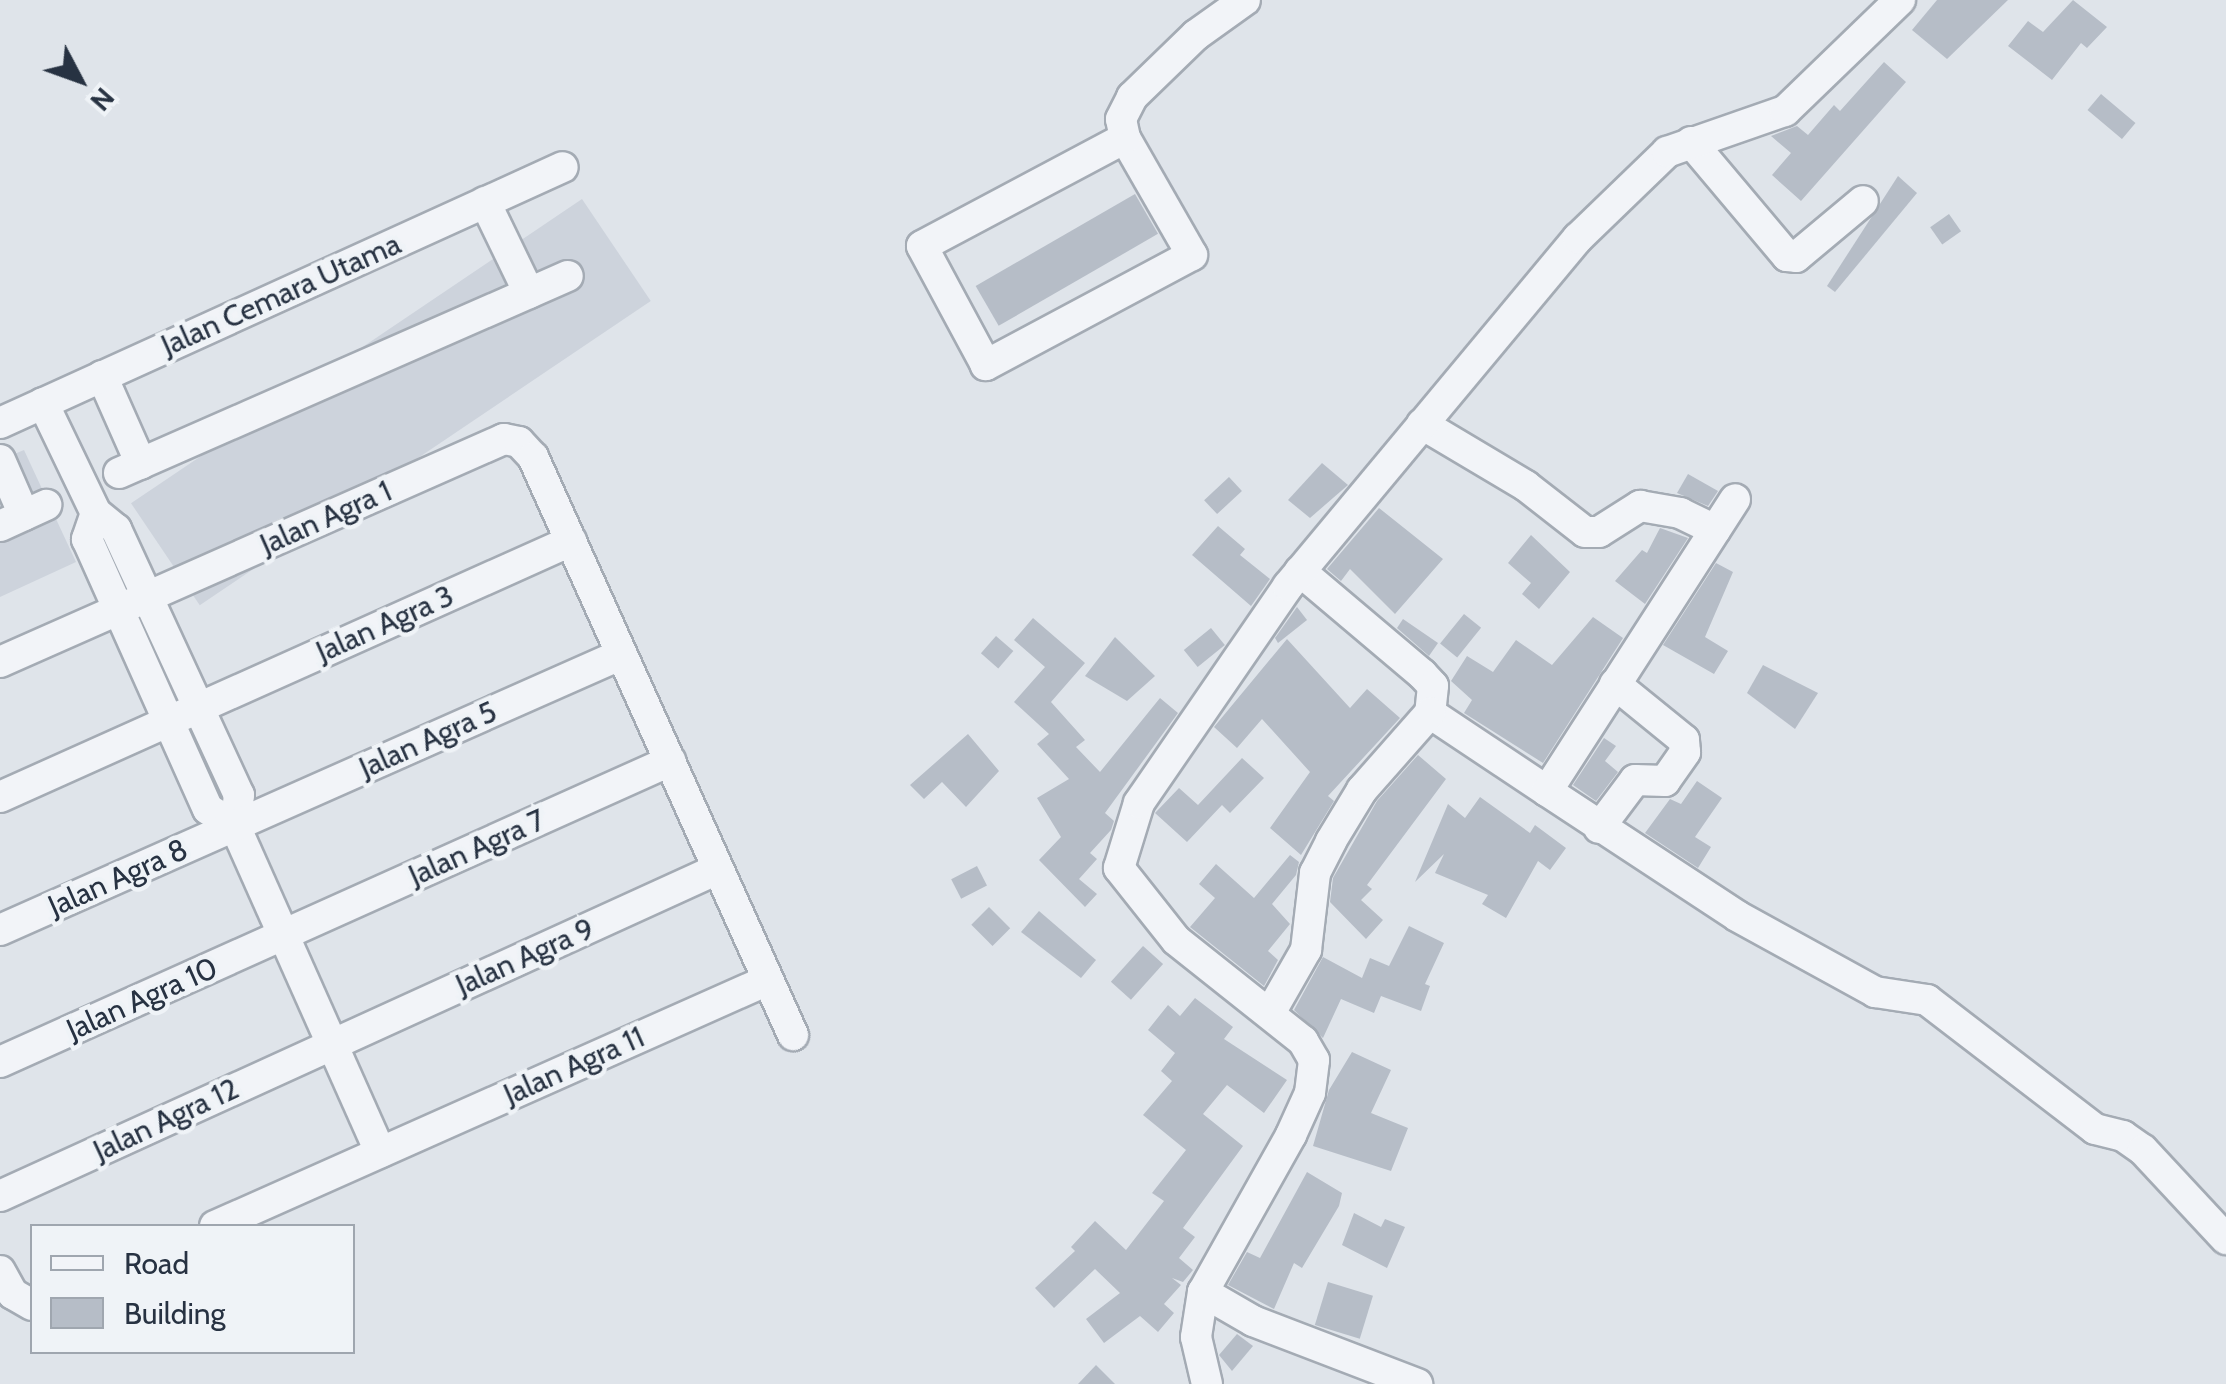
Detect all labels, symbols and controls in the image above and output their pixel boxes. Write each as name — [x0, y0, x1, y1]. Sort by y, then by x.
north arrow — [30, 30, 130, 130]
text: N — [83, 81, 122, 118]
street label: Jalan Cemara Utama — [156, 226, 406, 364]
street label: Jalan Agra 1 — [255, 473, 397, 563]
street label: Jalan Agra 3 — [311, 578, 459, 670]
street label: Jalan Agra 5 — [354, 694, 502, 786]
street label: Jalan Agra 7 — [403, 802, 551, 894]
street label: Jalan Agra 8 — [43, 831, 193, 925]
street label: Jalan Agra 9 — [450, 911, 600, 1003]
street label: Jalan Agra 10 — [61, 950, 223, 1048]
street label: Jalan Agra 11 — [498, 1019, 650, 1113]
street label: Jalan Agra 12 — [88, 1071, 244, 1169]
legend — [30, 1224, 355, 1354]
text: Road — [124, 1245, 189, 1282]
text: Building — [124, 1295, 226, 1332]

